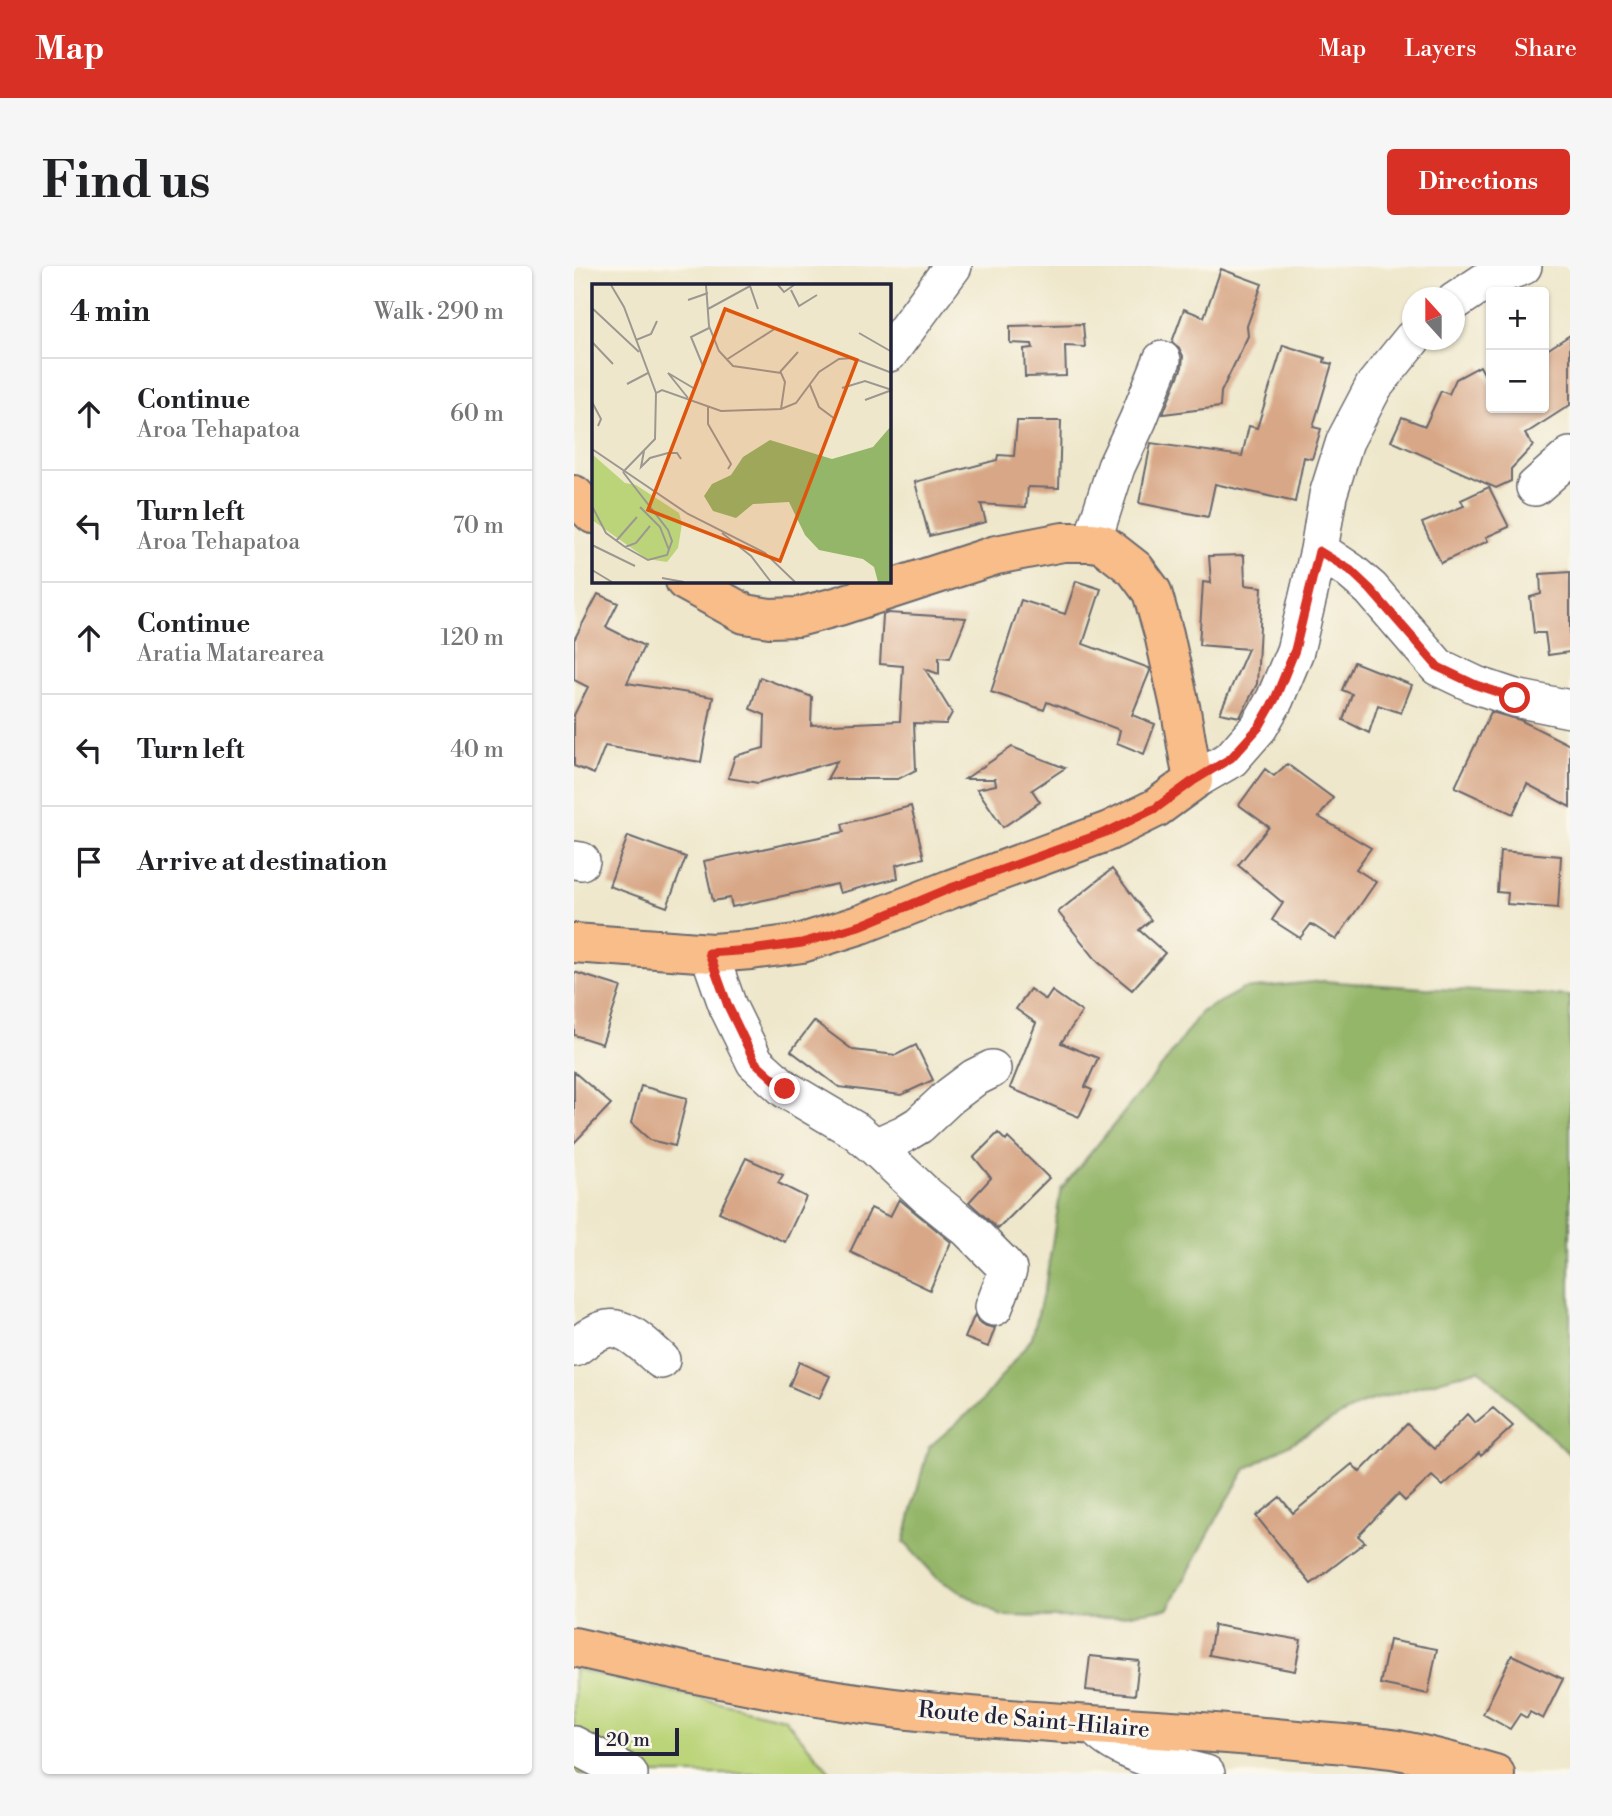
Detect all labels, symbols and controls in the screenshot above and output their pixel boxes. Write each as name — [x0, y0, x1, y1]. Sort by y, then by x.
text: Map — [35, 29, 104, 70]
text: Map — [1319, 34, 1366, 64]
text: Layers — [1404, 34, 1476, 64]
text: Share — [1514, 34, 1577, 64]
button: Directions — [1387, 149, 1570, 215]
text: Find us — [42, 152, 211, 213]
inset map — [592, 284, 891, 583]
north arrow — [1402, 287, 1465, 350]
map controls — [1486, 287, 1549, 413]
button: + — [1486, 287, 1549, 350]
text: 4 min — [70, 293, 150, 331]
text: Walk · 290 m — [374, 298, 504, 326]
button: − — [1486, 350, 1549, 413]
text: Continue — [137, 384, 250, 416]
icon: ahead — [70, 395, 108, 433]
text: 60 m — [450, 400, 504, 428]
text: Aroa Tehapatoa — [137, 416, 300, 444]
text: Turn left — [137, 496, 245, 528]
icon: left — [70, 507, 108, 545]
text: 70 m — [453, 512, 504, 540]
text: Aroa Tehapatoa — [137, 528, 300, 556]
text: Continue — [137, 608, 250, 640]
icon: ahead — [70, 619, 108, 657]
text: 120 m — [440, 624, 504, 652]
text: Aratia Matarearea — [137, 640, 325, 668]
route start — [1499, 682, 1530, 713]
icon: left — [70, 731, 108, 769]
text: Turn left — [137, 734, 245, 766]
text: 40 m — [450, 736, 504, 764]
icon: arrive — [70, 843, 108, 881]
text: Arrive at destination — [137, 846, 387, 878]
route end — [769, 1073, 800, 1104]
street label: Route de Saint-Hilaire — [917, 1696, 1151, 1744]
scale bar — [595, 1725, 679, 1757]
text: 20 m — [606, 1728, 650, 1752]

